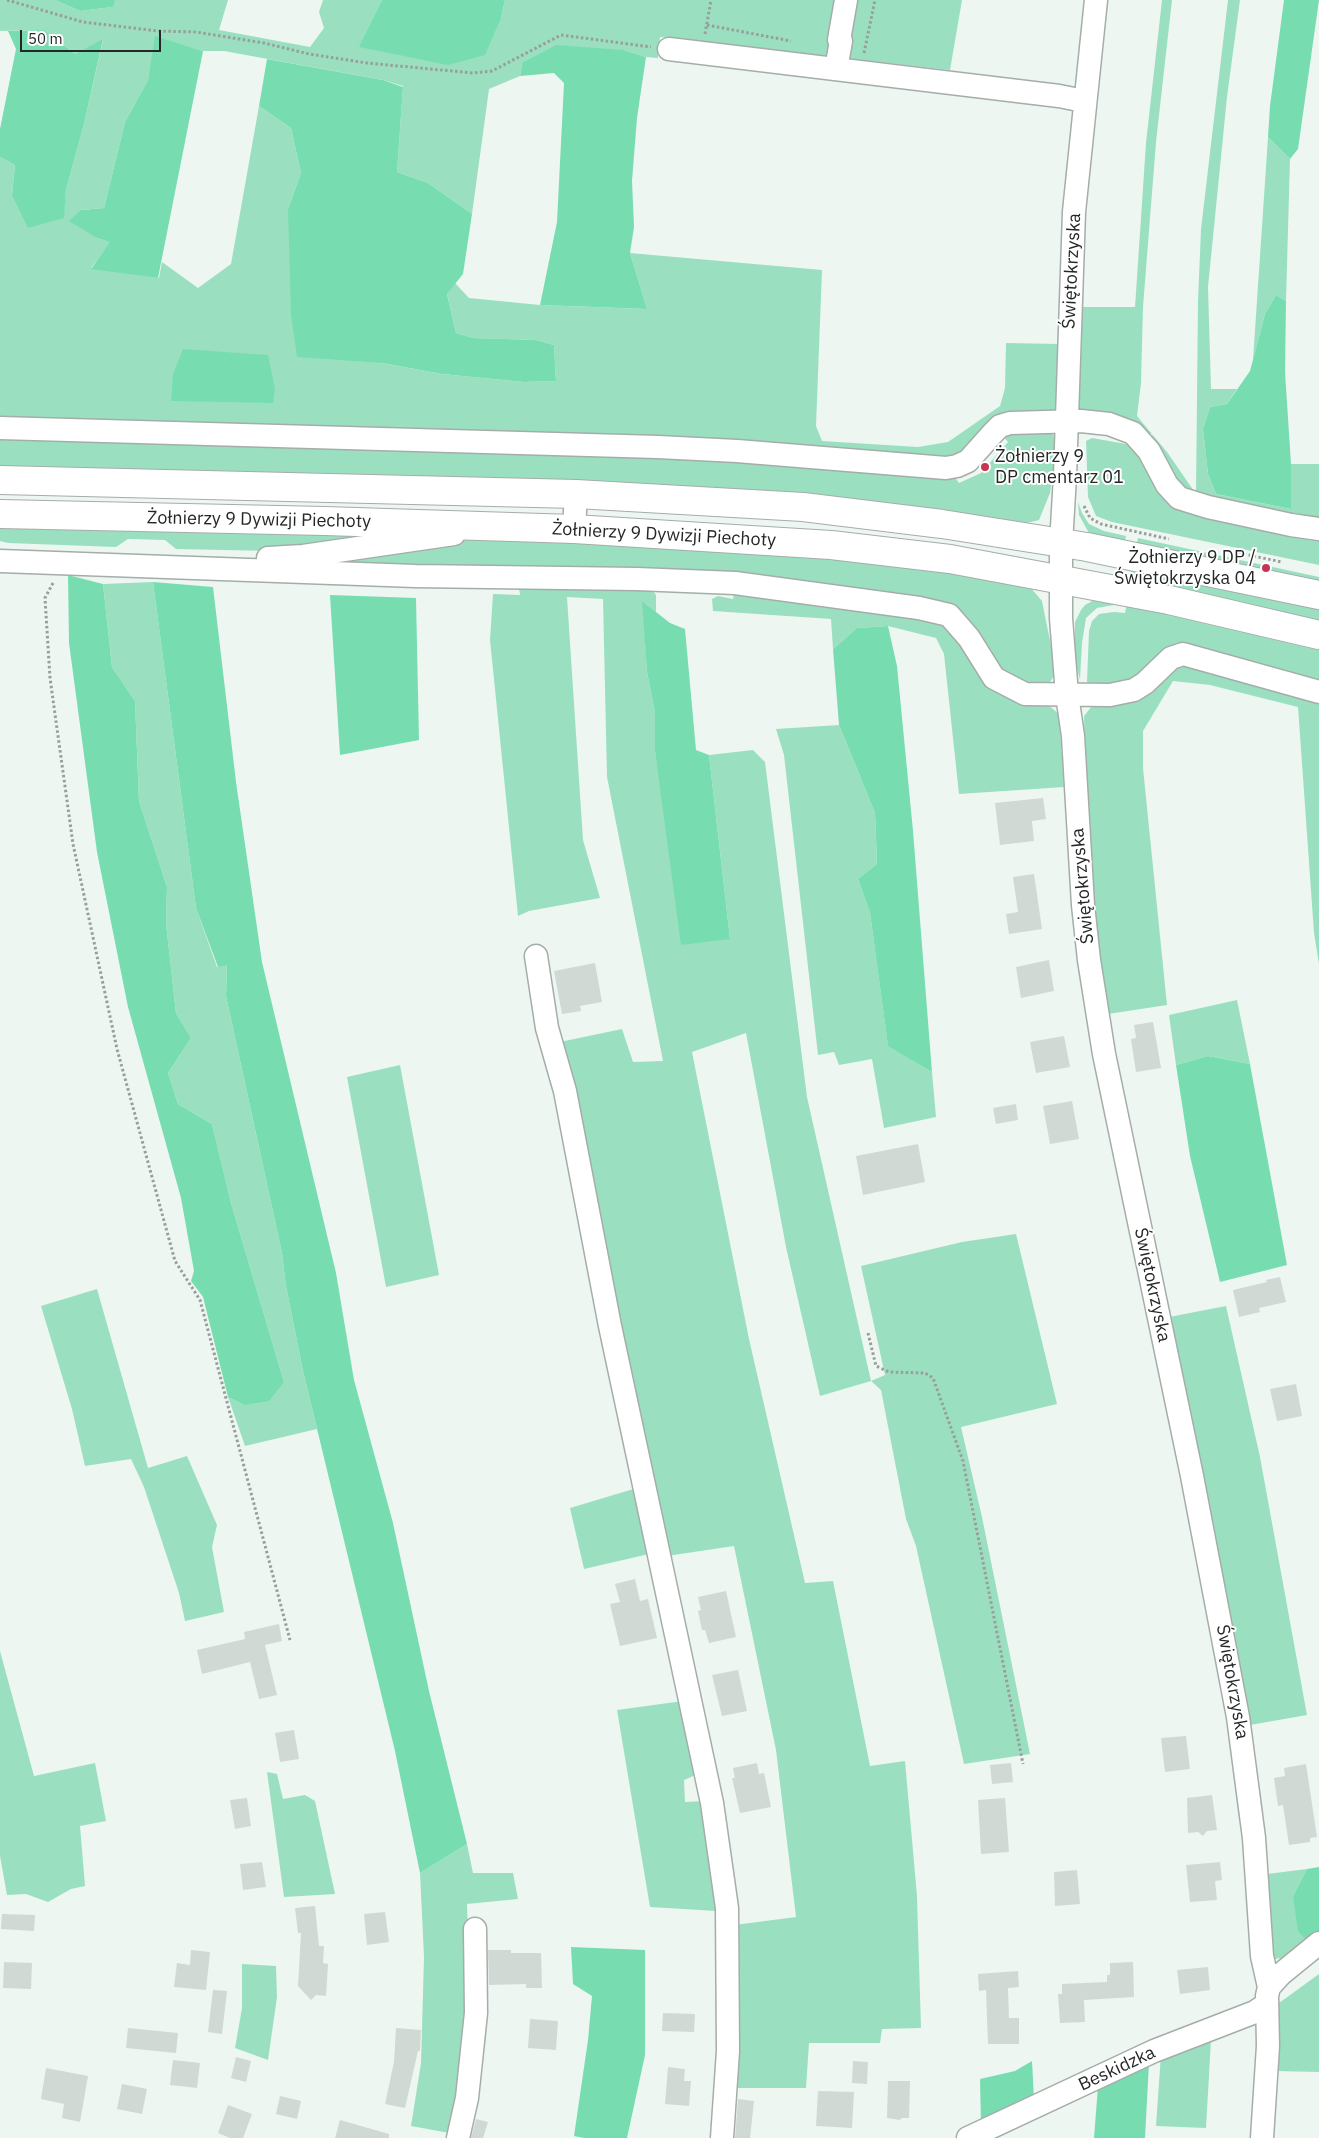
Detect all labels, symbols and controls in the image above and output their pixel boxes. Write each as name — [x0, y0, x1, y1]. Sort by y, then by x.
scale bar — [22, 20, 164, 52]
text: 50 m — [28, 29, 63, 48]
street label: Świętokrzyska — [1058, 212, 1086, 330]
place label: Żołnierzy 9 DP cmentarz 01 — [995, 446, 1124, 488]
marker: Żołnierzy 9 DP cmentarz 01 — [979, 461, 991, 473]
street label: Żołnierzy 9 Dywizji Piechoty — [147, 507, 371, 533]
street label: Żołnierzy 9 Dywizji Piechoty — [551, 518, 777, 552]
place label: Żołnierzy 9 DP / Świętokrzyska 04 — [1114, 547, 1256, 590]
marker: Żołnierzy 9 DP / Świętokrzyska 04 — [1260, 562, 1272, 574]
street label: Świętokrzyska — [1067, 827, 1099, 945]
street label: Świętokrzyska — [1129, 1226, 1175, 1344]
street label: Świętokrzyska — [1211, 1623, 1253, 1741]
street label: Beskidzka — [1075, 2042, 1159, 2096]

